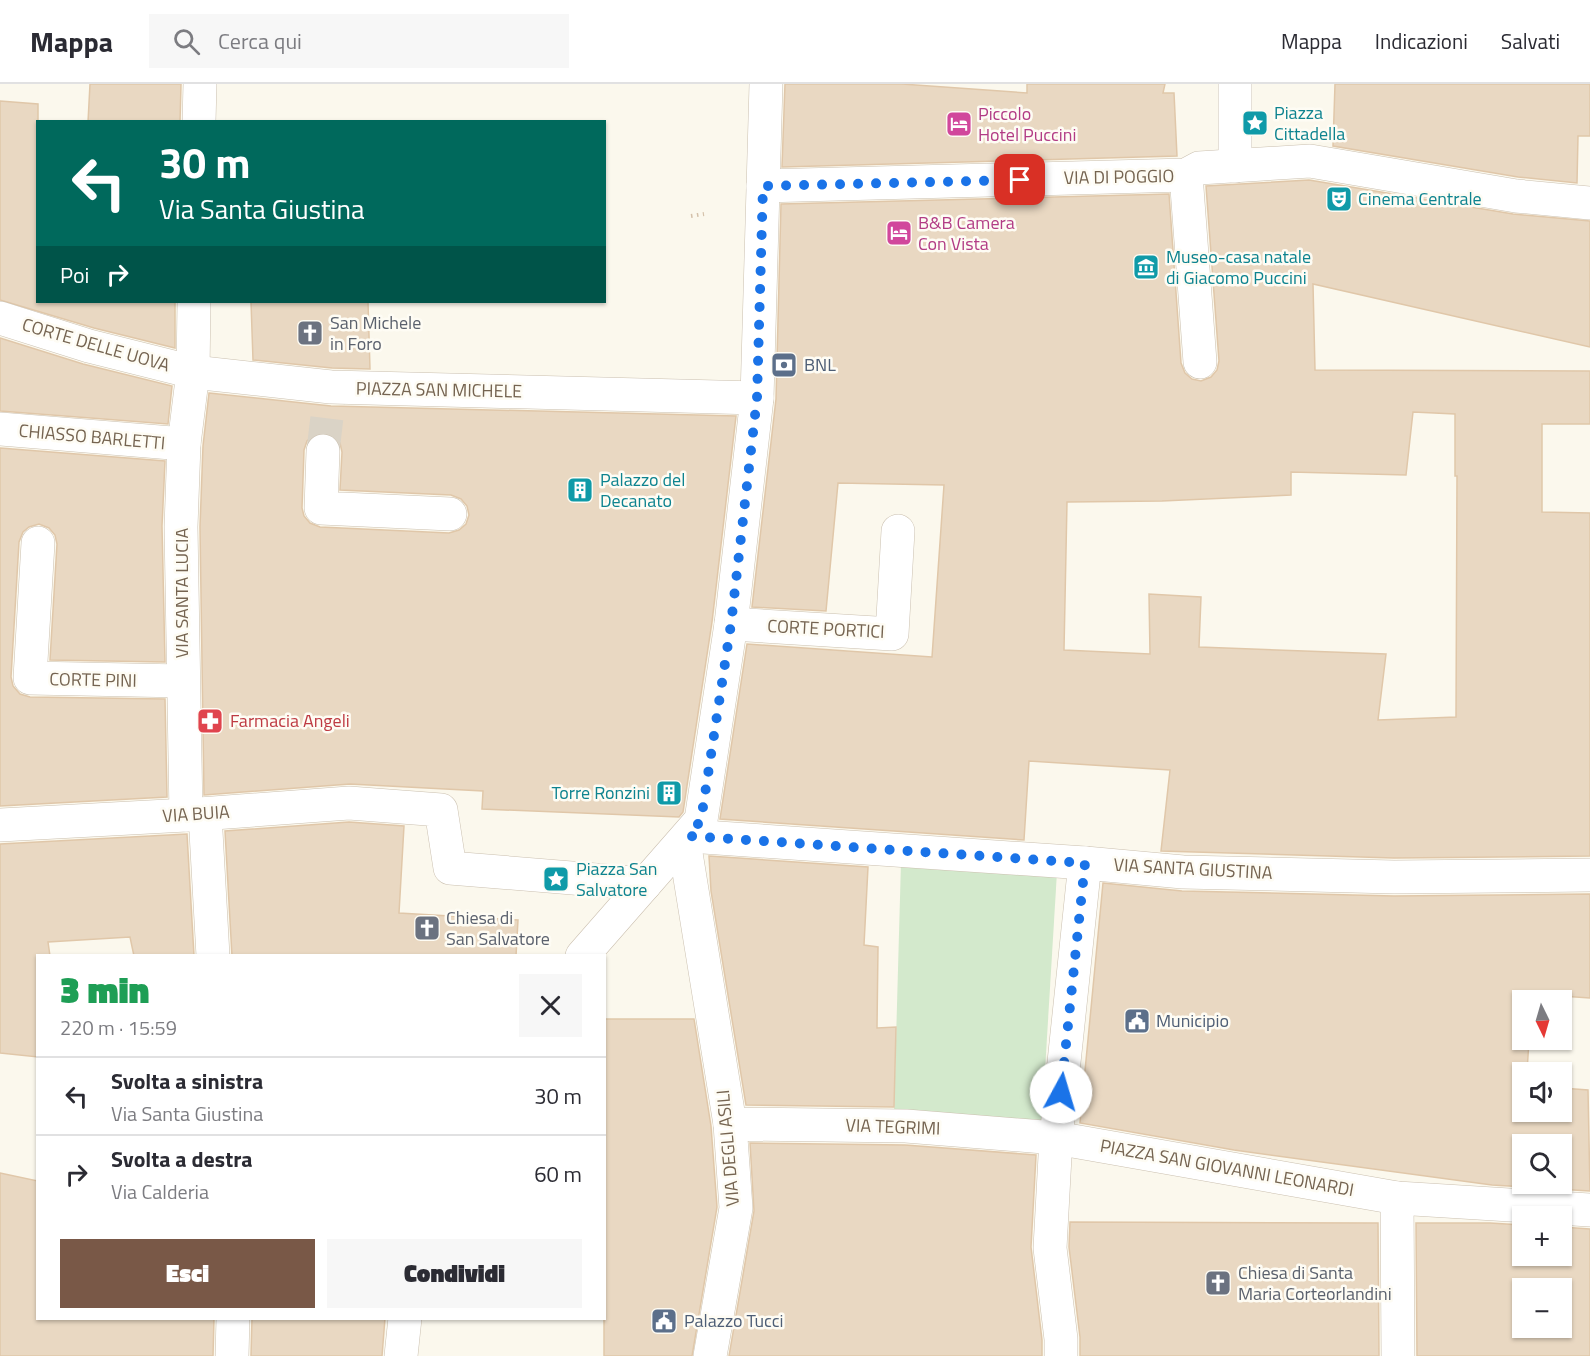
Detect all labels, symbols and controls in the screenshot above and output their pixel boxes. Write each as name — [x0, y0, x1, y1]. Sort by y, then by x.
search box — [149, 14, 569, 68]
text: Mappa — [30, 20, 113, 63]
text: Cerca qui — [218, 24, 302, 58]
icon: search — [170, 25, 203, 58]
text: Mappa — [1281, 25, 1342, 57]
text: Indicazioni — [1375, 25, 1468, 57]
text: Salvati — [1501, 25, 1560, 57]
place label: Piazza Cittadella — [1274, 99, 1345, 147]
place label: Piccolo Hotel Puccini — [978, 100, 1076, 148]
place icon: Piazza Cittadella — [1240, 108, 1270, 138]
hotel icon: Piccolo Hotel Puccini — [944, 109, 974, 139]
text: 30 m — [159, 130, 251, 194]
icon: left — [60, 144, 138, 222]
pin — [994, 154, 1045, 205]
street label: VIA DI POGGIO — [1063, 162, 1175, 191]
icon: arrive — [1003, 163, 1036, 196]
theatre icon: Cinema Centrale — [1324, 184, 1354, 214]
place label: Cinema Centrale — [1358, 185, 1482, 212]
text: Via Santa Giustina — [159, 188, 364, 229]
place label: B&B Camera Con Vista — [918, 209, 1015, 257]
hotel icon: B&B Camera Con Vista — [884, 218, 914, 248]
place label: Museo-casa natale di Giacomo Puccini — [1166, 243, 1311, 291]
museum icon: Museo-casa natale di Giacomo Puccini — [1131, 252, 1161, 282]
text: Poi — [60, 258, 89, 292]
icon: right — [101, 258, 134, 291]
place label: San Michele in Foro — [330, 309, 421, 357]
street label: CORTE DELLE UOVA — [19, 311, 173, 379]
church icon: San Michele in Foro — [295, 318, 325, 348]
bank icon: BNL — [769, 350, 799, 380]
place label: BNL — [804, 351, 836, 378]
street label: PIAZZA SAN MICHELE — [356, 375, 522, 404]
street label: CHIASSO BARLETTI — [18, 417, 166, 456]
place label: Palazzo del Decanato — [600, 466, 685, 514]
building icon: Palazzo del Decanato — [565, 475, 595, 505]
street label: VIA SANTA LUCIA — [168, 528, 195, 658]
street label: CORTE PORTICI — [767, 612, 885, 645]
street label: CORTE PINI — [49, 665, 137, 694]
pharmacy icon: Farmacia Angeli — [195, 706, 225, 736]
place label: Farmacia Angeli — [230, 707, 350, 734]
building icon: Torre Ronzini — [654, 778, 684, 808]
place label: Torre Ronzini — [552, 779, 650, 806]
street label: VIA BUIA — [161, 798, 231, 829]
street label: VIA SANTA GIUSTINA — [1113, 851, 1273, 886]
place label: Piazza San Salvatore — [576, 855, 657, 903]
place icon: Piazza San Salvatore — [541, 864, 571, 894]
place label: Chiesa di San Salvatore — [446, 904, 550, 952]
church icon: Chiesa di San Salvatore — [412, 913, 442, 943]
text: 3 min — [60, 962, 149, 1017]
button: close — [519, 974, 582, 1037]
north arrow — [1512, 990, 1572, 1050]
map controls — [1512, 990, 1572, 1338]
public building icon: Municipio — [1122, 1006, 1152, 1036]
place label: Municipio — [1156, 1007, 1229, 1034]
text: 220 m · 15:59 — [60, 1012, 177, 1043]
position arrow — [1029, 1060, 1093, 1124]
button: sound — [1512, 1062, 1572, 1122]
text: Svolta a sinistra — [111, 1064, 263, 1098]
text: 30 m — [534, 1079, 582, 1113]
icon: left — [60, 1080, 93, 1113]
street label: VIA DEGLI ASILI — [709, 1089, 746, 1207]
text: Via Santa Giustina — [111, 1098, 263, 1129]
street label: VIA TEGRIMI — [845, 1111, 941, 1142]
street label: PIAZZA SAN GIOVANNI LEONARDI — [1098, 1132, 1356, 1203]
button: search — [1512, 1134, 1572, 1194]
text: Svolta a destra — [111, 1142, 253, 1176]
text: 60 m — [534, 1157, 582, 1191]
icon: right — [60, 1158, 93, 1191]
text: Via Calderia — [111, 1176, 209, 1207]
button: + — [1512, 1206, 1572, 1266]
button: Esci — [60, 1239, 315, 1308]
button: Condividi — [327, 1239, 582, 1308]
place label: Chiesa di Santa Maria Corteorlandini — [1238, 1259, 1392, 1307]
church icon: Chiesa di Santa Maria Corteorlandini — [1203, 1268, 1233, 1298]
button: − — [1512, 1278, 1572, 1338]
public building icon: Palazzo Tucci — [649, 1306, 679, 1336]
place label: Palazzo Tucci — [684, 1307, 784, 1334]

